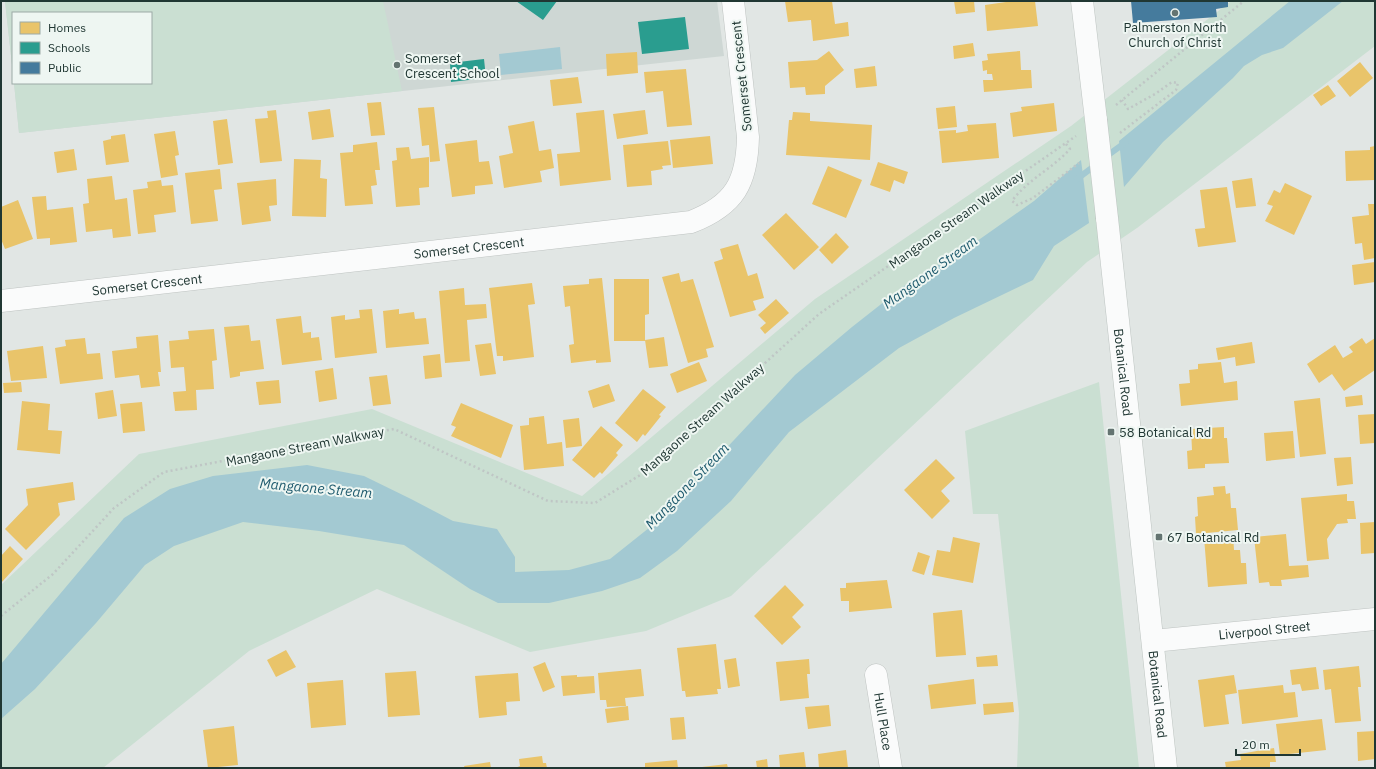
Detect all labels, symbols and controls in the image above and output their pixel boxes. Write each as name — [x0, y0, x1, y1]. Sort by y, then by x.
marker: Palmerston North Church of Christ — [1170, 8, 1180, 18]
legend — [12, 12, 152, 84]
place label: Palmerston North Church of Christ — [1123, 19, 1227, 51]
text: Homes — [48, 20, 86, 35]
street label: Somerset Crescent — [727, 20, 756, 132]
text: Schools — [48, 40, 91, 55]
place label: Somerset Crescent School — [405, 50, 500, 82]
text: Public — [48, 60, 81, 75]
marker: Somerset Crescent School — [392, 60, 402, 70]
street label: Mangaone Stream Walkway — [886, 166, 1026, 272]
water label: Mangaone Stream — [879, 232, 981, 312]
street label: Somerset Crescent — [413, 233, 525, 263]
street label: Somerset Crescent — [91, 270, 203, 300]
street label: Botanical Road — [1110, 328, 1136, 417]
street label: Mangaone Stream Walkway — [637, 359, 768, 480]
street label: Mangaone Stream Walkway — [225, 423, 386, 470]
place label: 58 Botanical Rd — [1119, 424, 1211, 441]
marker: 58 Botanical Rd — [1106, 427, 1116, 437]
water label: Mangaone Stream — [641, 439, 733, 533]
water label: Mangaone Stream — [259, 474, 373, 502]
place label: 67 Botanical Rd — [1167, 529, 1259, 546]
marker: 67 Botanical Rd — [1154, 532, 1164, 542]
street label: Liverpool Street — [1218, 617, 1311, 643]
street label: Botanical Road — [1144, 650, 1171, 739]
street label: Hull Place — [870, 691, 896, 752]
scale bar — [1236, 731, 1300, 757]
text: 20 m — [1242, 737, 1270, 752]

